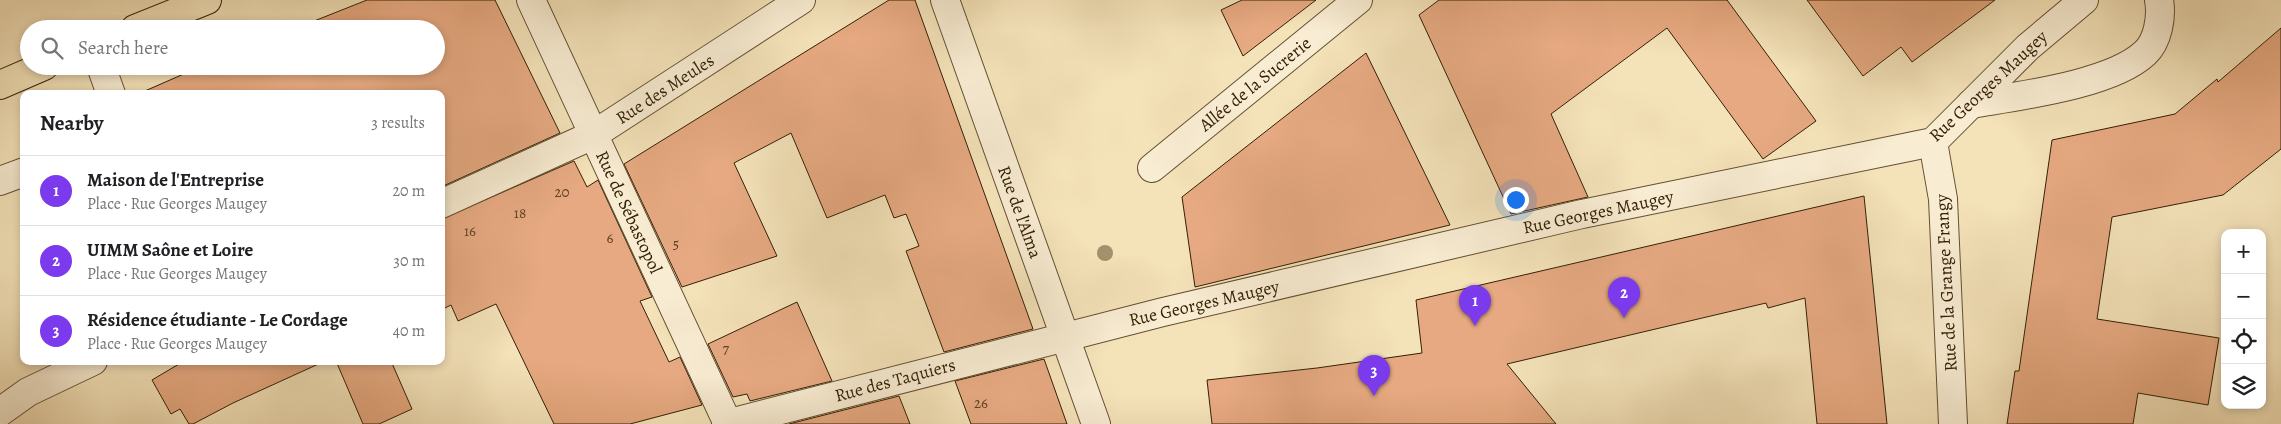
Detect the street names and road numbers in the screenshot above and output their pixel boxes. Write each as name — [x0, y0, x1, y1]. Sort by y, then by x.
street label: Rue Georges Maugey — [1924, 24, 2053, 147]
street label: Allée de la Sucrerie — [1193, 31, 1316, 137]
street label: Rue des Meules — [611, 48, 719, 130]
street label: Rue de Sébastopol — [590, 147, 668, 278]
street label: Rue de l'Alma — [992, 162, 1048, 262]
street label: Rue Georges Maugey — [1520, 184, 1677, 240]
street label: Rue de la Grange Frangy — [1929, 193, 1963, 372]
street label: Rue Georges Maugey — [1126, 274, 1282, 332]
street label: Rue des Taquiers — [832, 352, 958, 408]

